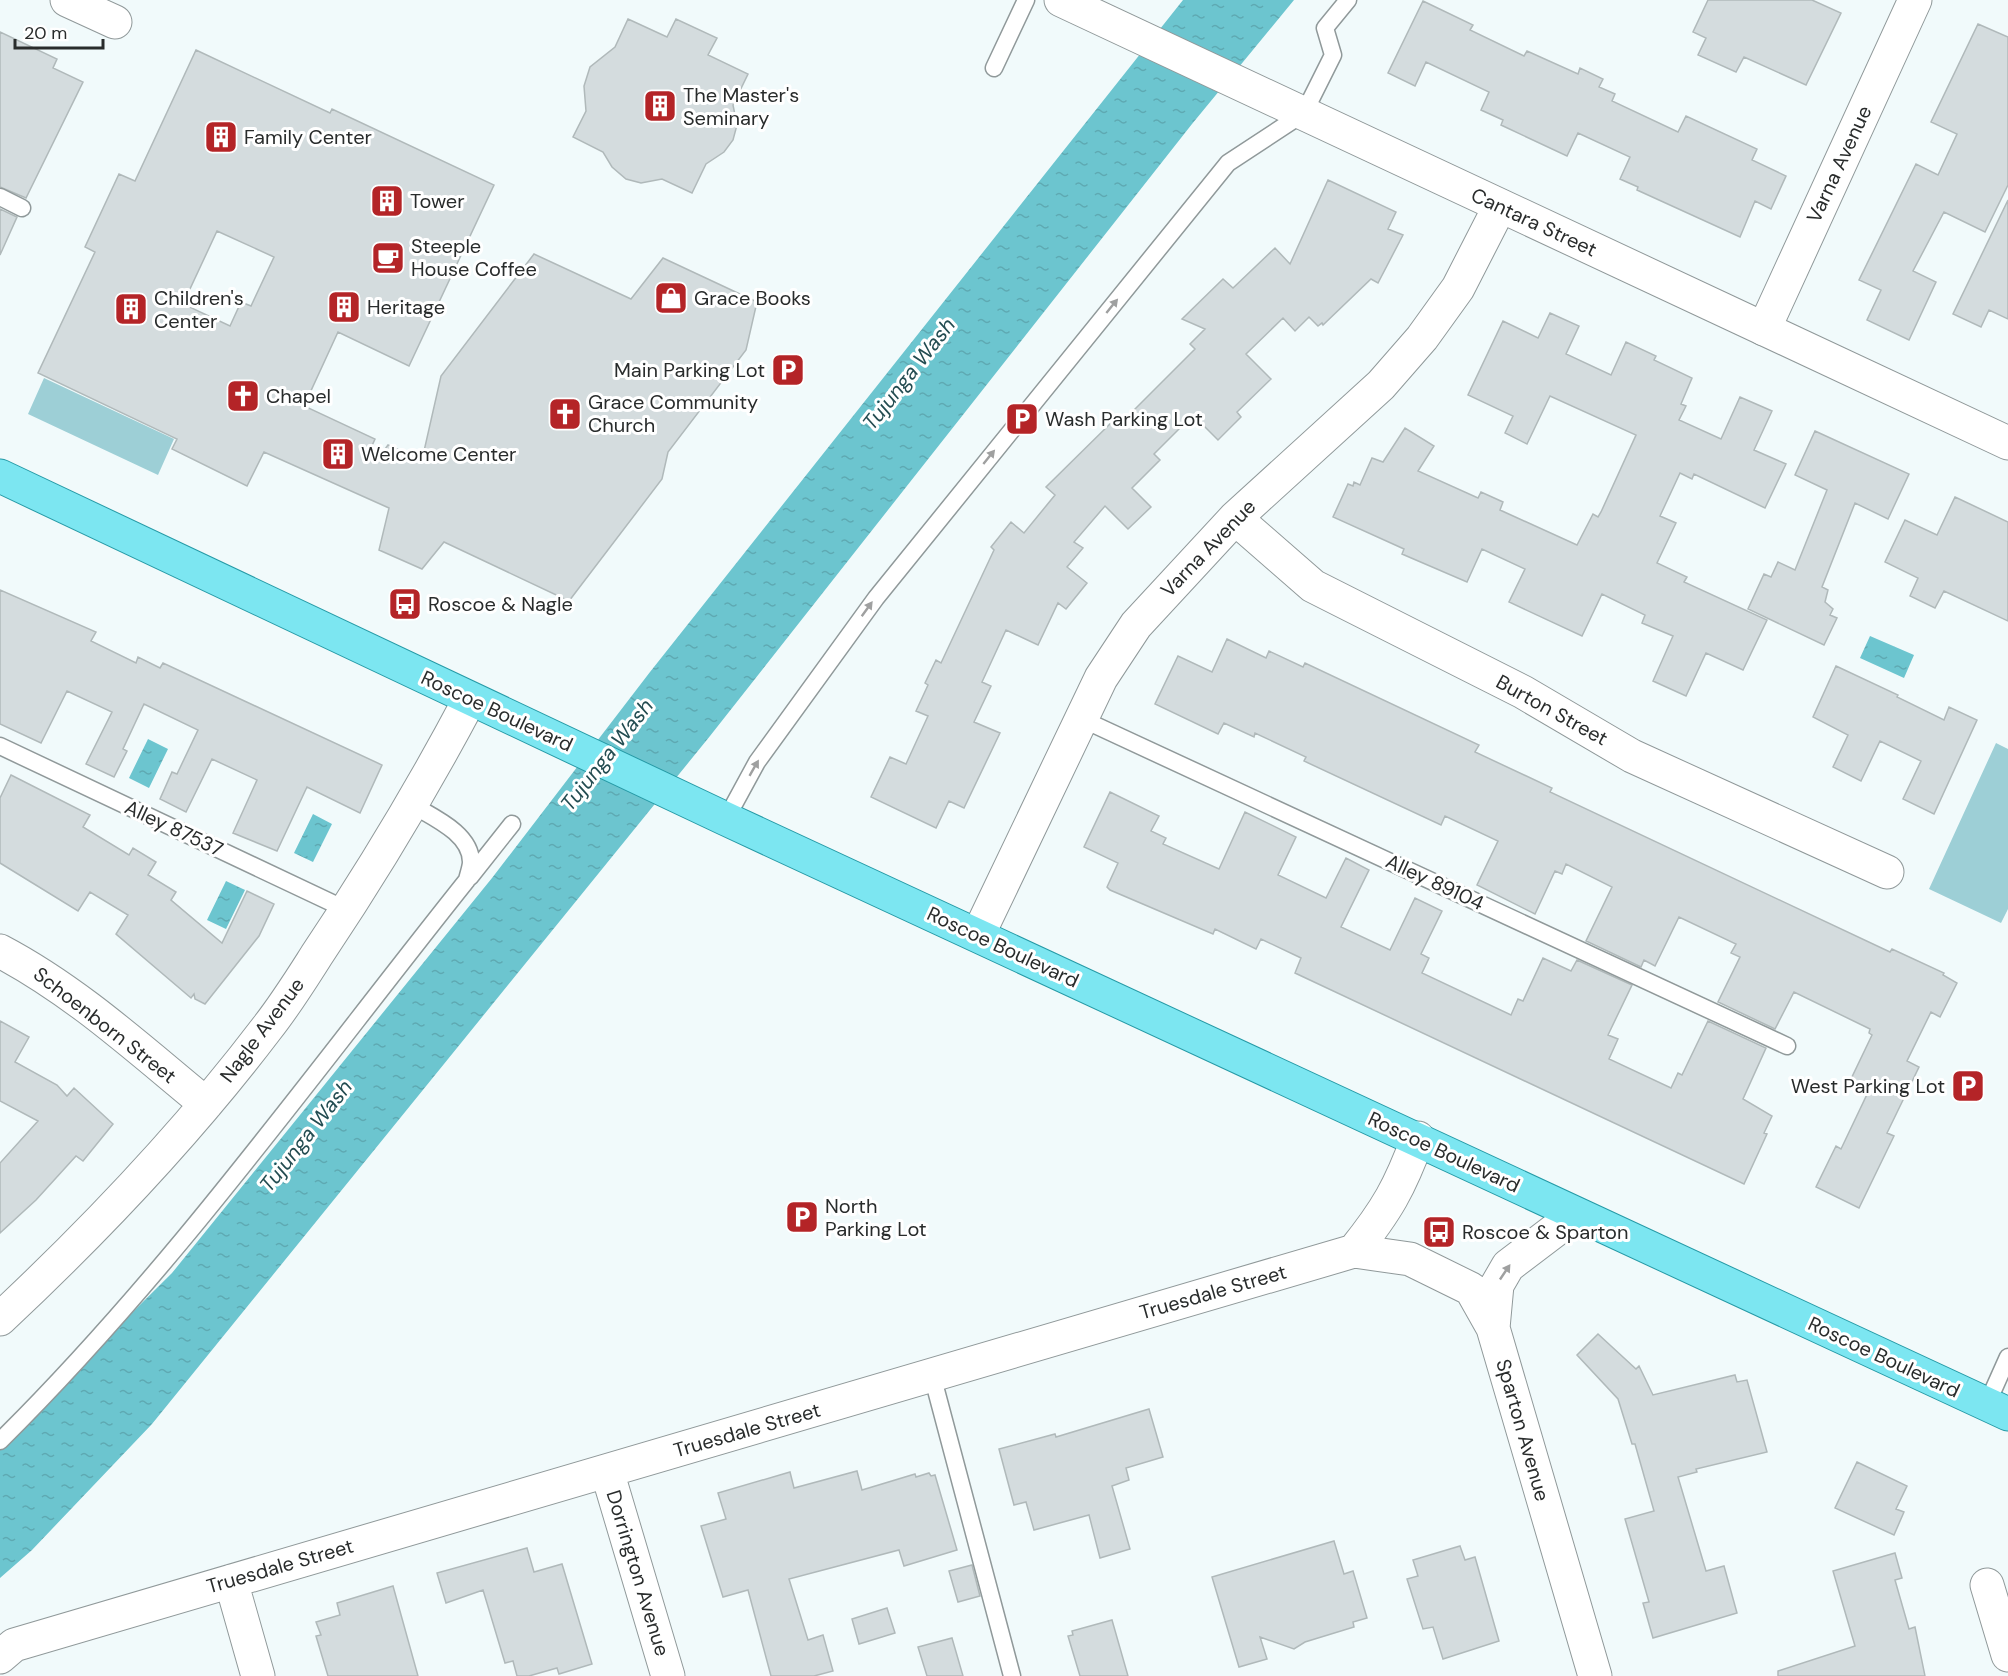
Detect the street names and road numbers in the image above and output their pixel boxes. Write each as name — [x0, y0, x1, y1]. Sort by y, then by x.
street label: Varna Avenue — [1801, 101, 1877, 227]
street label: Cantara Street — [1467, 182, 1601, 263]
street label: Varna Avenue — [1155, 494, 1261, 602]
street label: Roscoe Boulevard — [417, 664, 577, 758]
street label: Burton Street — [1492, 669, 1613, 751]
street label: Alley 87537 — [121, 794, 227, 862]
street label: Alley 89104 — [1382, 848, 1488, 916]
street label: Roscoe Boulevard — [923, 900, 1083, 994]
street label: Schoenborn Street — [28, 961, 182, 1089]
street label: Nagle Avenue — [214, 972, 310, 1088]
street label: Roscoe Boulevard — [1364, 1105, 1524, 1199]
street label: Truesdale Street — [1137, 1259, 1290, 1325]
street label: Roscoe Boulevard — [1804, 1310, 1964, 1404]
street label: Sparton Avenue — [1490, 1356, 1556, 1504]
street label: Truesdale Street — [671, 1397, 824, 1463]
street label: Dorrington Avenue — [600, 1487, 676, 1659]
street label: Truesdale Street — [204, 1533, 357, 1599]

